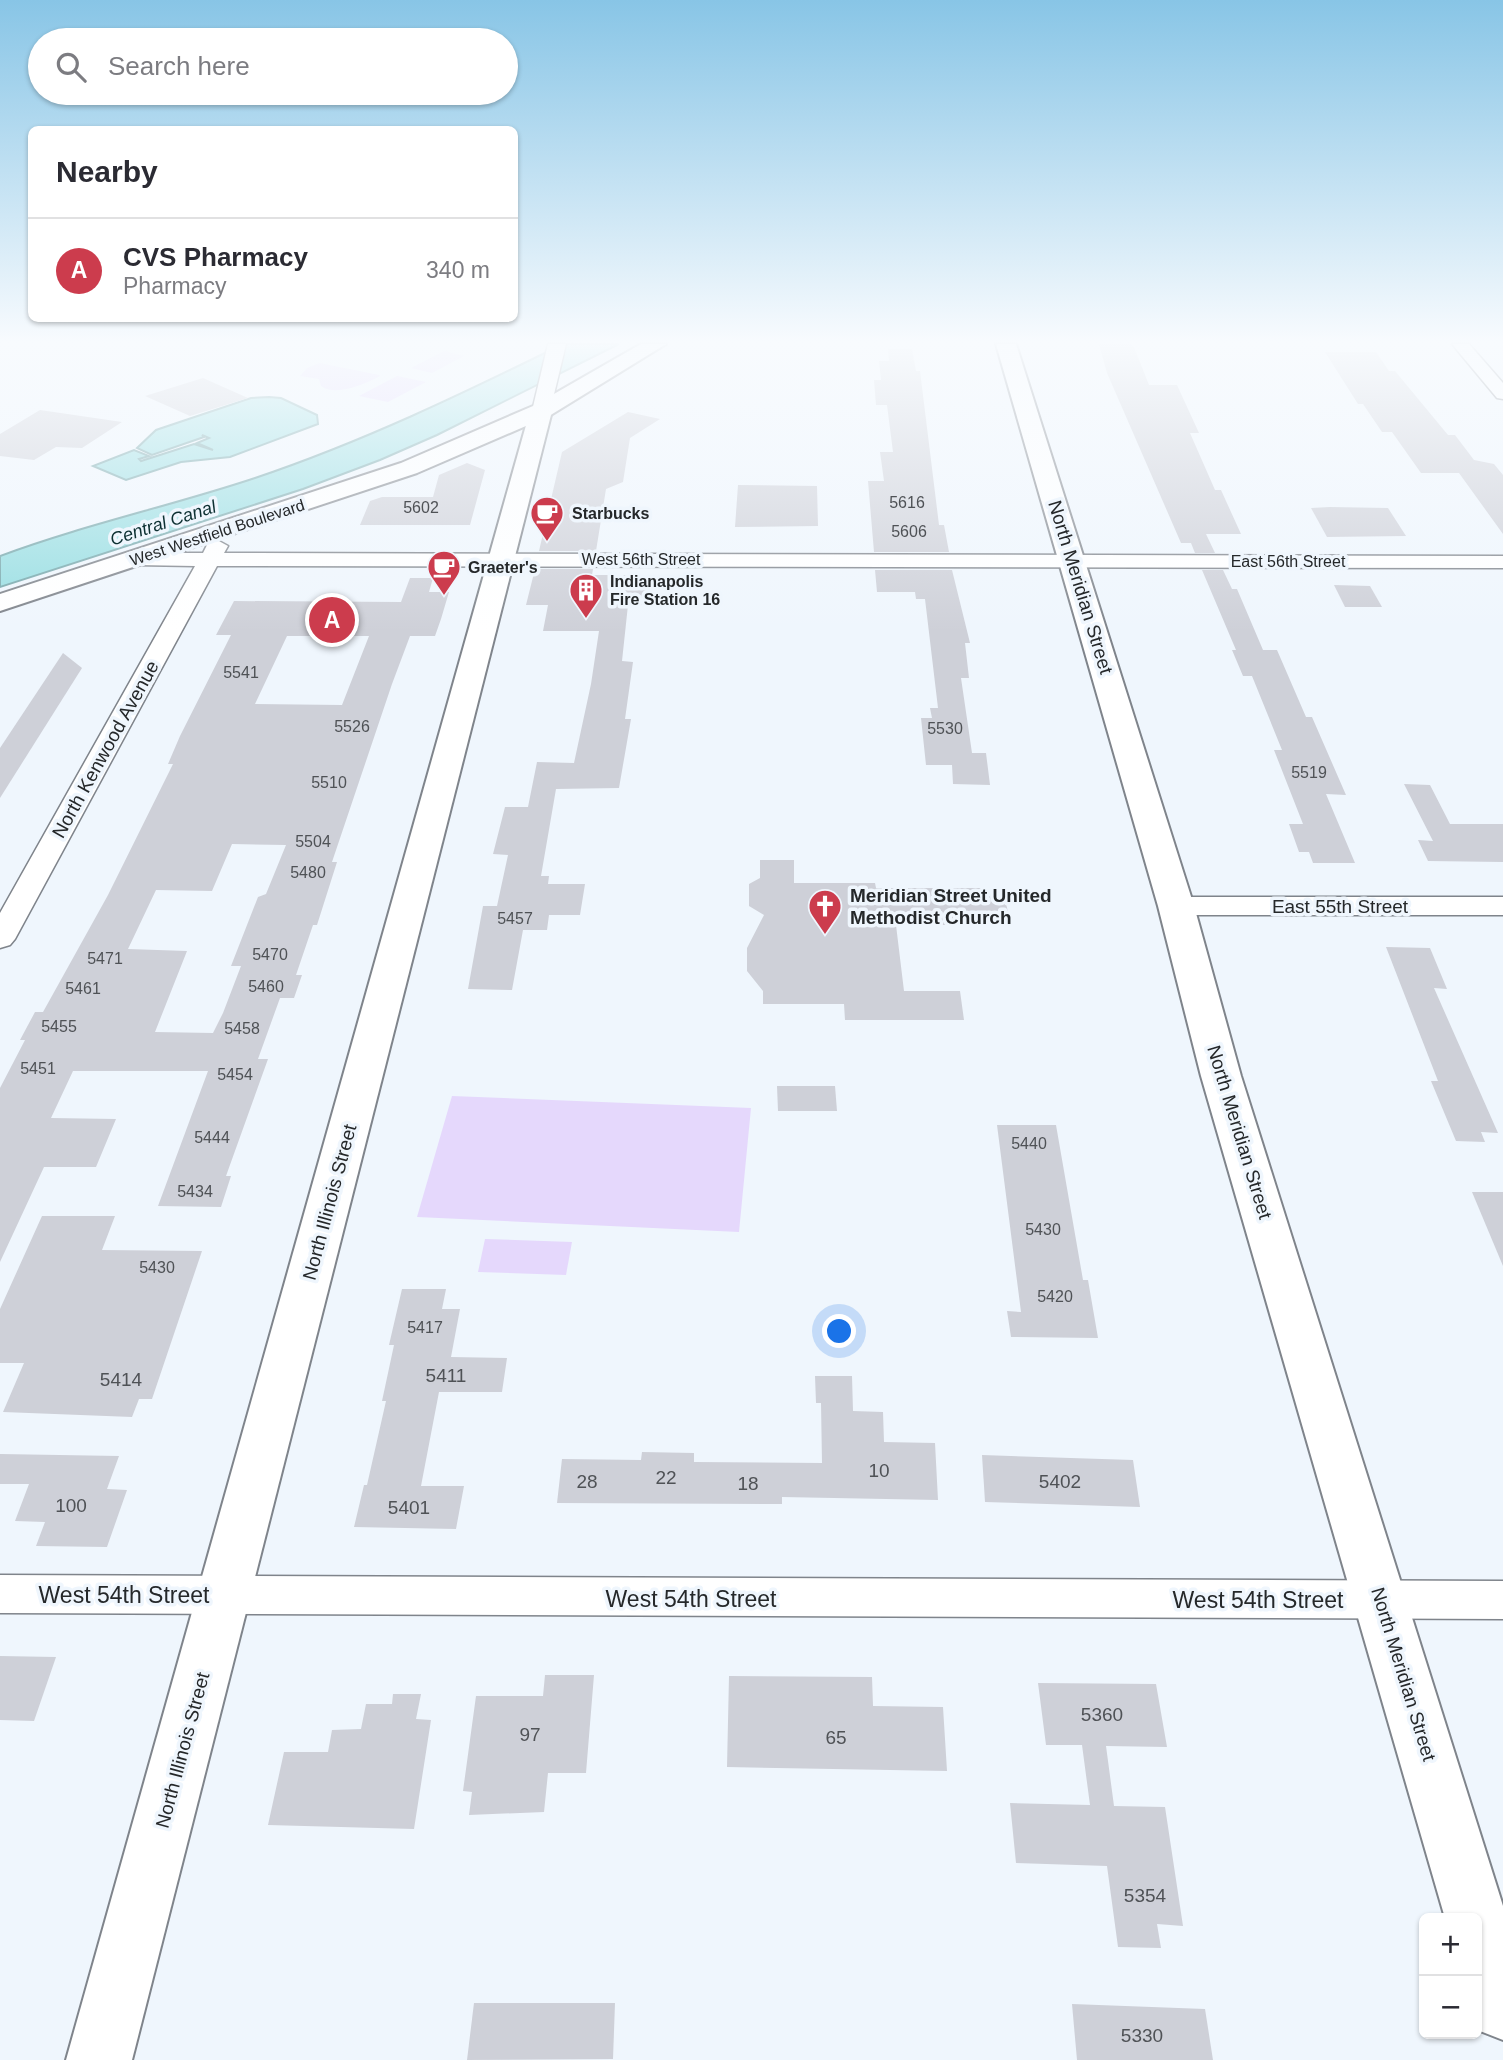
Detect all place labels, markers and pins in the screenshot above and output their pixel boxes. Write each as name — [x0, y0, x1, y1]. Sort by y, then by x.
cafe icon: Starbucks — [528, 494, 566, 543]
place label: Starbucks — [572, 505, 649, 522]
cafe icon: Graeter's — [425, 548, 463, 597]
place label: Graeter's — [468, 559, 538, 576]
building icon: Indianapolis Fire Station 16 — [567, 571, 605, 620]
place label: Indianapolis Fire Station 16 — [610, 573, 720, 608]
pin: A — [309, 594, 355, 646]
place label: Meridian Street United Methodist Church — [850, 885, 1052, 928]
church icon: Meridian Street United Methodist Church — [806, 887, 844, 936]

